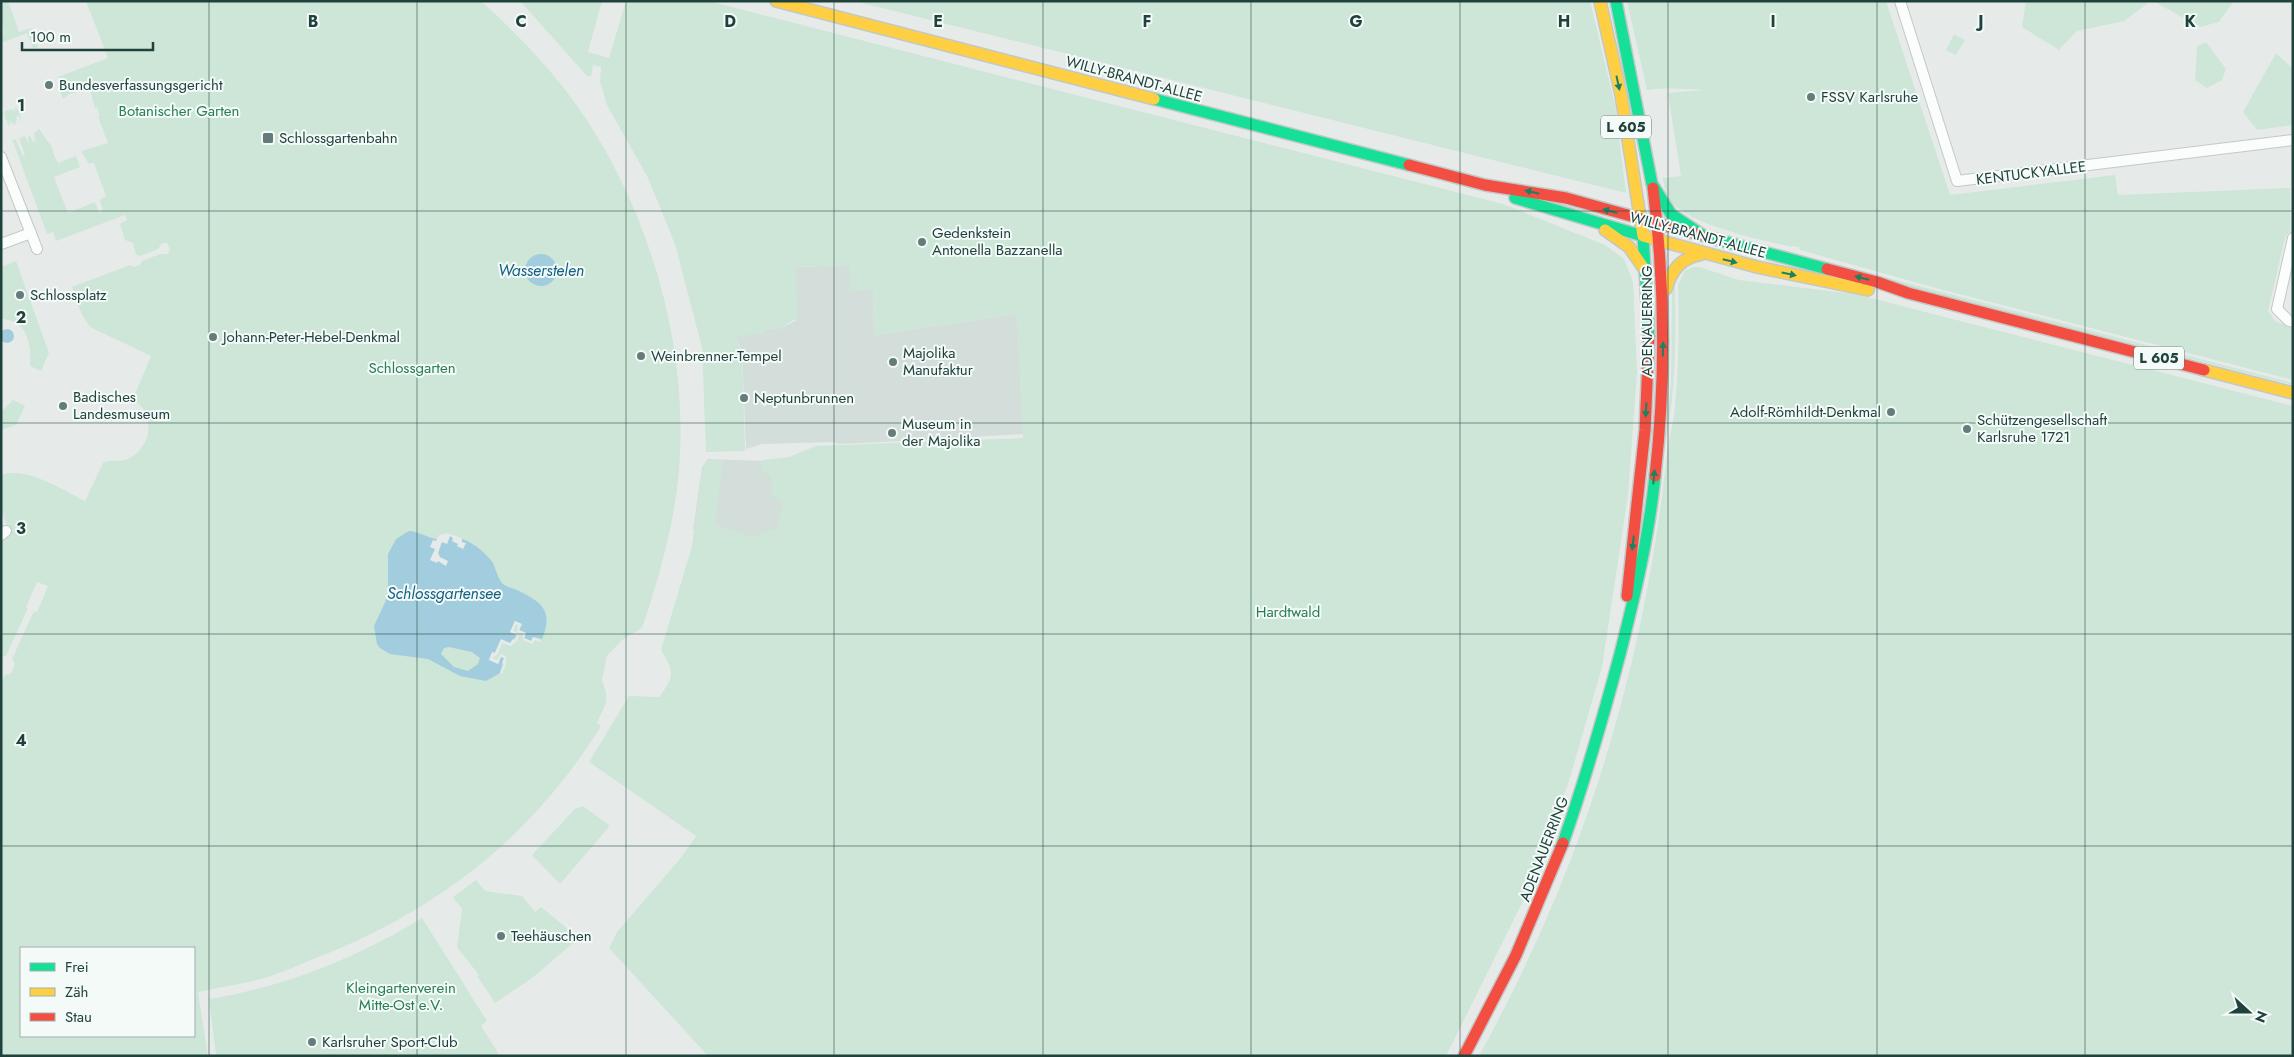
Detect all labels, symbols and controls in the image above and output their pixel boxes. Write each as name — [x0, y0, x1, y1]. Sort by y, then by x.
text: B — [308, 10, 318, 33]
text: C — [515, 10, 527, 33]
text: D — [724, 10, 736, 33]
text: E — [933, 10, 943, 33]
text: F — [1143, 10, 1151, 33]
text: G — [1349, 10, 1363, 33]
text: H — [1558, 10, 1570, 33]
text: I — [1770, 10, 1776, 33]
text: J — [1975, 10, 1984, 33]
text: K — [2184, 10, 2196, 33]
scale bar — [22, 20, 154, 52]
text: 100 m — [30, 26, 71, 48]
street label: WILLY-BRANDT-ALLEE — [1063, 50, 1205, 108]
place label: Bundesverfassungsgericht — [59, 74, 223, 96]
one-way arrow — [1615, 76, 1623, 92]
marker: Bundesverfassungsgericht — [43, 79, 55, 91]
place label: FSSV Karlsruhe — [1821, 86, 1919, 108]
marker: FSSV Karlsruhe — [1805, 91, 1817, 103]
text: 1 — [17, 94, 25, 117]
park label: Botanischer Garten — [119, 100, 239, 122]
road number: L 605 — [1601, 115, 1651, 138]
place label: Schlossgartenbahn — [279, 127, 398, 149]
marker: Schlossgartenbahn — [261, 131, 275, 145]
street label: KENTUCKYALLEE — [1975, 155, 2087, 191]
one-way arrow — [1524, 188, 1539, 196]
street label: WILLY-BRANDT-ALLEE — [1627, 206, 1769, 264]
one-way arrow — [1602, 207, 1617, 215]
place label: Gedenkstein Antonella Bazzanella — [932, 222, 1063, 261]
marker: Gedenkstein Antonella Bazzanella — [916, 236, 928, 248]
one-way arrow — [1722, 257, 1737, 265]
water label: Wasserstelen — [498, 259, 584, 282]
street label: ADENAUERRING — [1636, 265, 1658, 377]
one-way arrow — [1781, 270, 1796, 278]
one-way arrow — [1854, 274, 1869, 282]
place label: Schlossplatz — [30, 284, 107, 306]
marker: Schlossplatz — [14, 289, 26, 301]
text: 2 — [16, 306, 26, 329]
place label: Johann-Peter-Hebel-Denkmal — [221, 326, 400, 348]
marker: Johann-Peter-Hebel-Denkmal — [207, 331, 219, 343]
one-way arrow — [1659, 341, 1667, 357]
place label: Majolika Manufaktur — [903, 342, 974, 381]
place label: Weinbrenner-Tempel — [651, 345, 782, 367]
road number: L 605 — [2134, 346, 2184, 369]
marker: Weinbrenner-Tempel — [635, 350, 647, 362]
marker: Majolika Manufaktur — [887, 356, 899, 368]
park label: Schlossgarten — [368, 357, 456, 379]
place label: Badisches Landesmuseum — [73, 386, 170, 425]
place label: Neptunbrunnen — [754, 387, 854, 409]
marker: Neptunbrunnen — [738, 392, 750, 404]
marker: Badisches Landesmuseum — [57, 400, 69, 412]
place label: Adolf-Römhildt-Denkmal — [1730, 401, 1881, 423]
one-way arrow — [1642, 402, 1650, 418]
marker: Adolf-Römhildt-Denkmal — [1885, 406, 1897, 418]
place label: Schützengesellschaft Karlsruhe 1721 — [1977, 409, 2108, 448]
place label: Museum in der Majolika — [902, 413, 980, 452]
marker: Schützengesellschaft Karlsruhe 1721 — [1961, 423, 1973, 435]
marker: Museum in der Majolika — [886, 427, 898, 439]
one-way arrow — [1650, 469, 1658, 485]
text: 3 — [16, 517, 26, 540]
one-way arrow — [1629, 535, 1637, 551]
water label: Schlossgartensee — [387, 582, 501, 605]
park label: Hardtwald — [1256, 601, 1320, 623]
text: 4 — [15, 729, 27, 752]
street label: ADENAUERRING — [1514, 793, 1574, 905]
place label: Teehäuschen — [511, 925, 592, 947]
marker: Teehäuschen — [495, 930, 507, 942]
legend — [20, 947, 195, 1037]
text: Frei — [65, 956, 89, 978]
park label: Kleingartenverein Mitte-Ost e.V. — [346, 977, 456, 1016]
text: Zäh — [65, 981, 88, 1003]
north arrow — [2224, 987, 2274, 1037]
text: Stau — [65, 1006, 92, 1028]
text: N — [2250, 1008, 2272, 1025]
place label: Karlsruher Sport-Club — [322, 1031, 458, 1053]
marker: Karlsruher Sport-Club — [306, 1036, 318, 1048]

